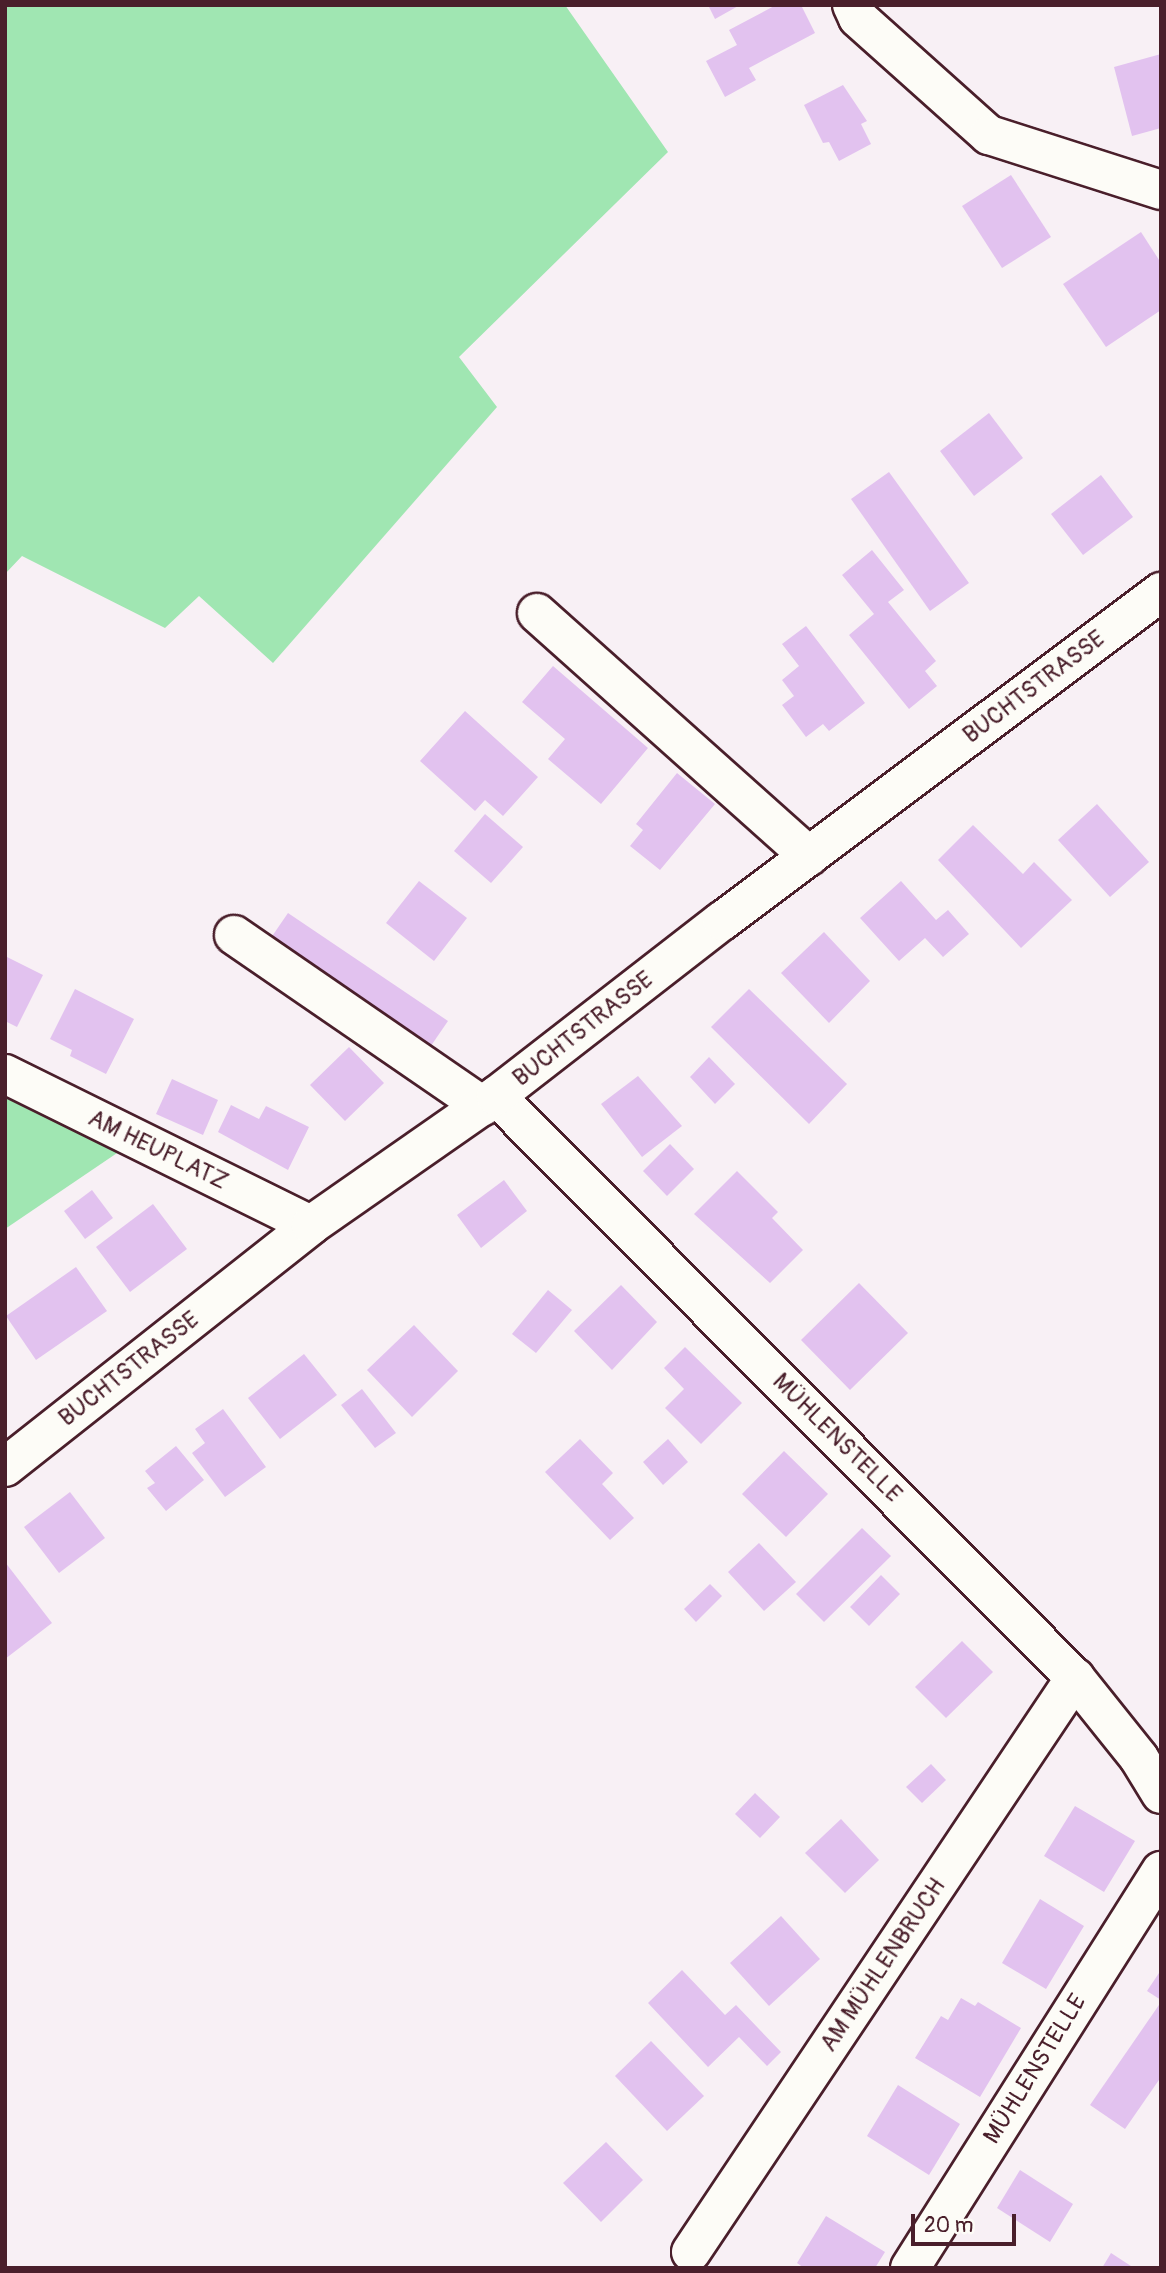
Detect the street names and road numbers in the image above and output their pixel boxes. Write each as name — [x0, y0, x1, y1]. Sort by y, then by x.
street label: BUCHTSTRASSE — [957, 624, 1111, 750]
street label: BUCHTSTRASSE — [507, 965, 659, 1093]
street label: AM HEUPLATZ — [83, 1104, 233, 1196]
street label: BUCHTSTRASSE — [53, 1305, 205, 1433]
street label: MÜHLENSTELLE — [766, 1367, 908, 1509]
street label: AM MÜHLENBRUCH — [814, 1873, 952, 2057]
street label: MÜHLENSTELLE — [978, 1989, 1092, 2149]

